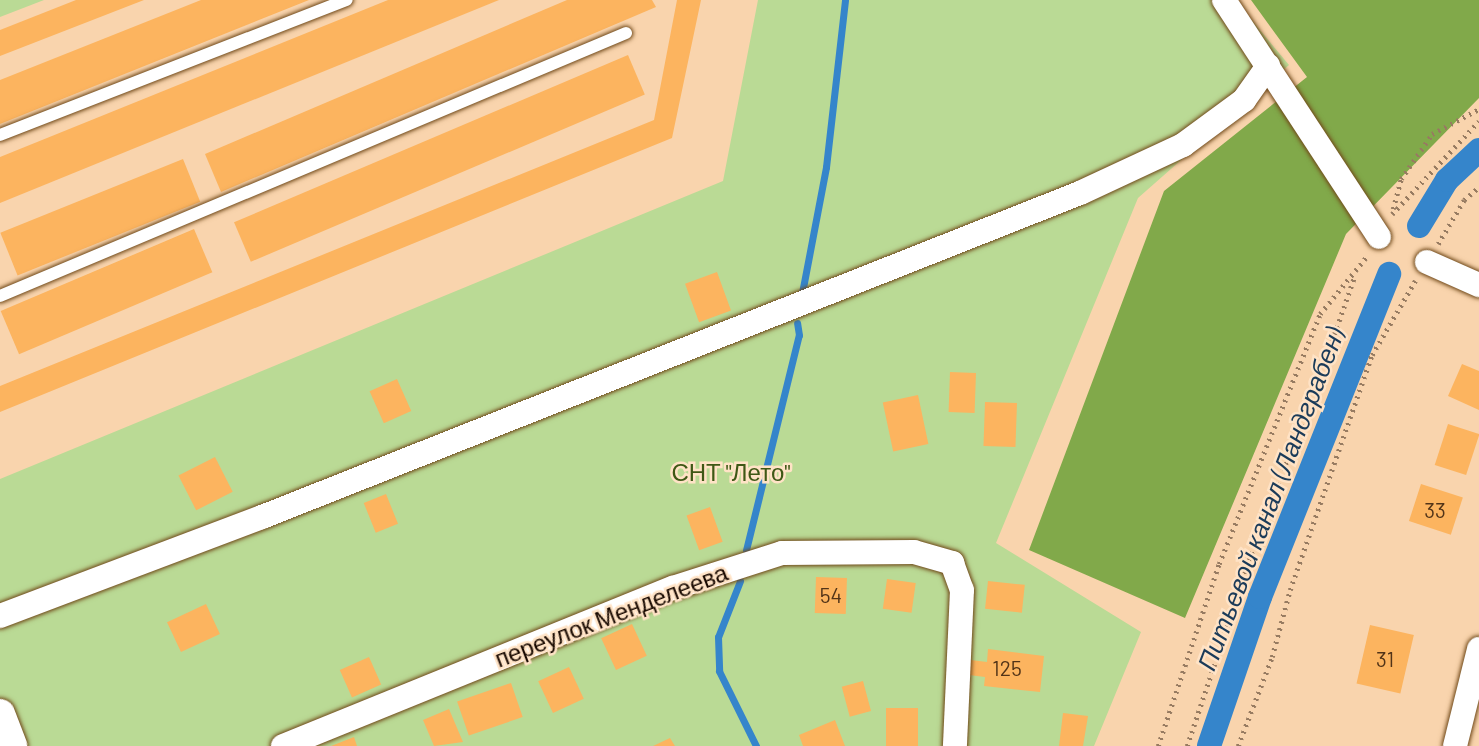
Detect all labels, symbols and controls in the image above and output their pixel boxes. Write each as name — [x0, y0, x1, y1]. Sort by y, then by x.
water label: Питьевой канал (Ландграбен) — [1190, 323, 1350, 675]
park label: СНТ "Лето" — [671, 458, 791, 486]
house number: 33 — [1424, 497, 1446, 523]
street label: переулок Менделеева — [490, 557, 732, 673]
house number: 54 — [820, 582, 842, 608]
house number: 31 — [1376, 646, 1394, 672]
house number: 125 — [992, 655, 1022, 681]

